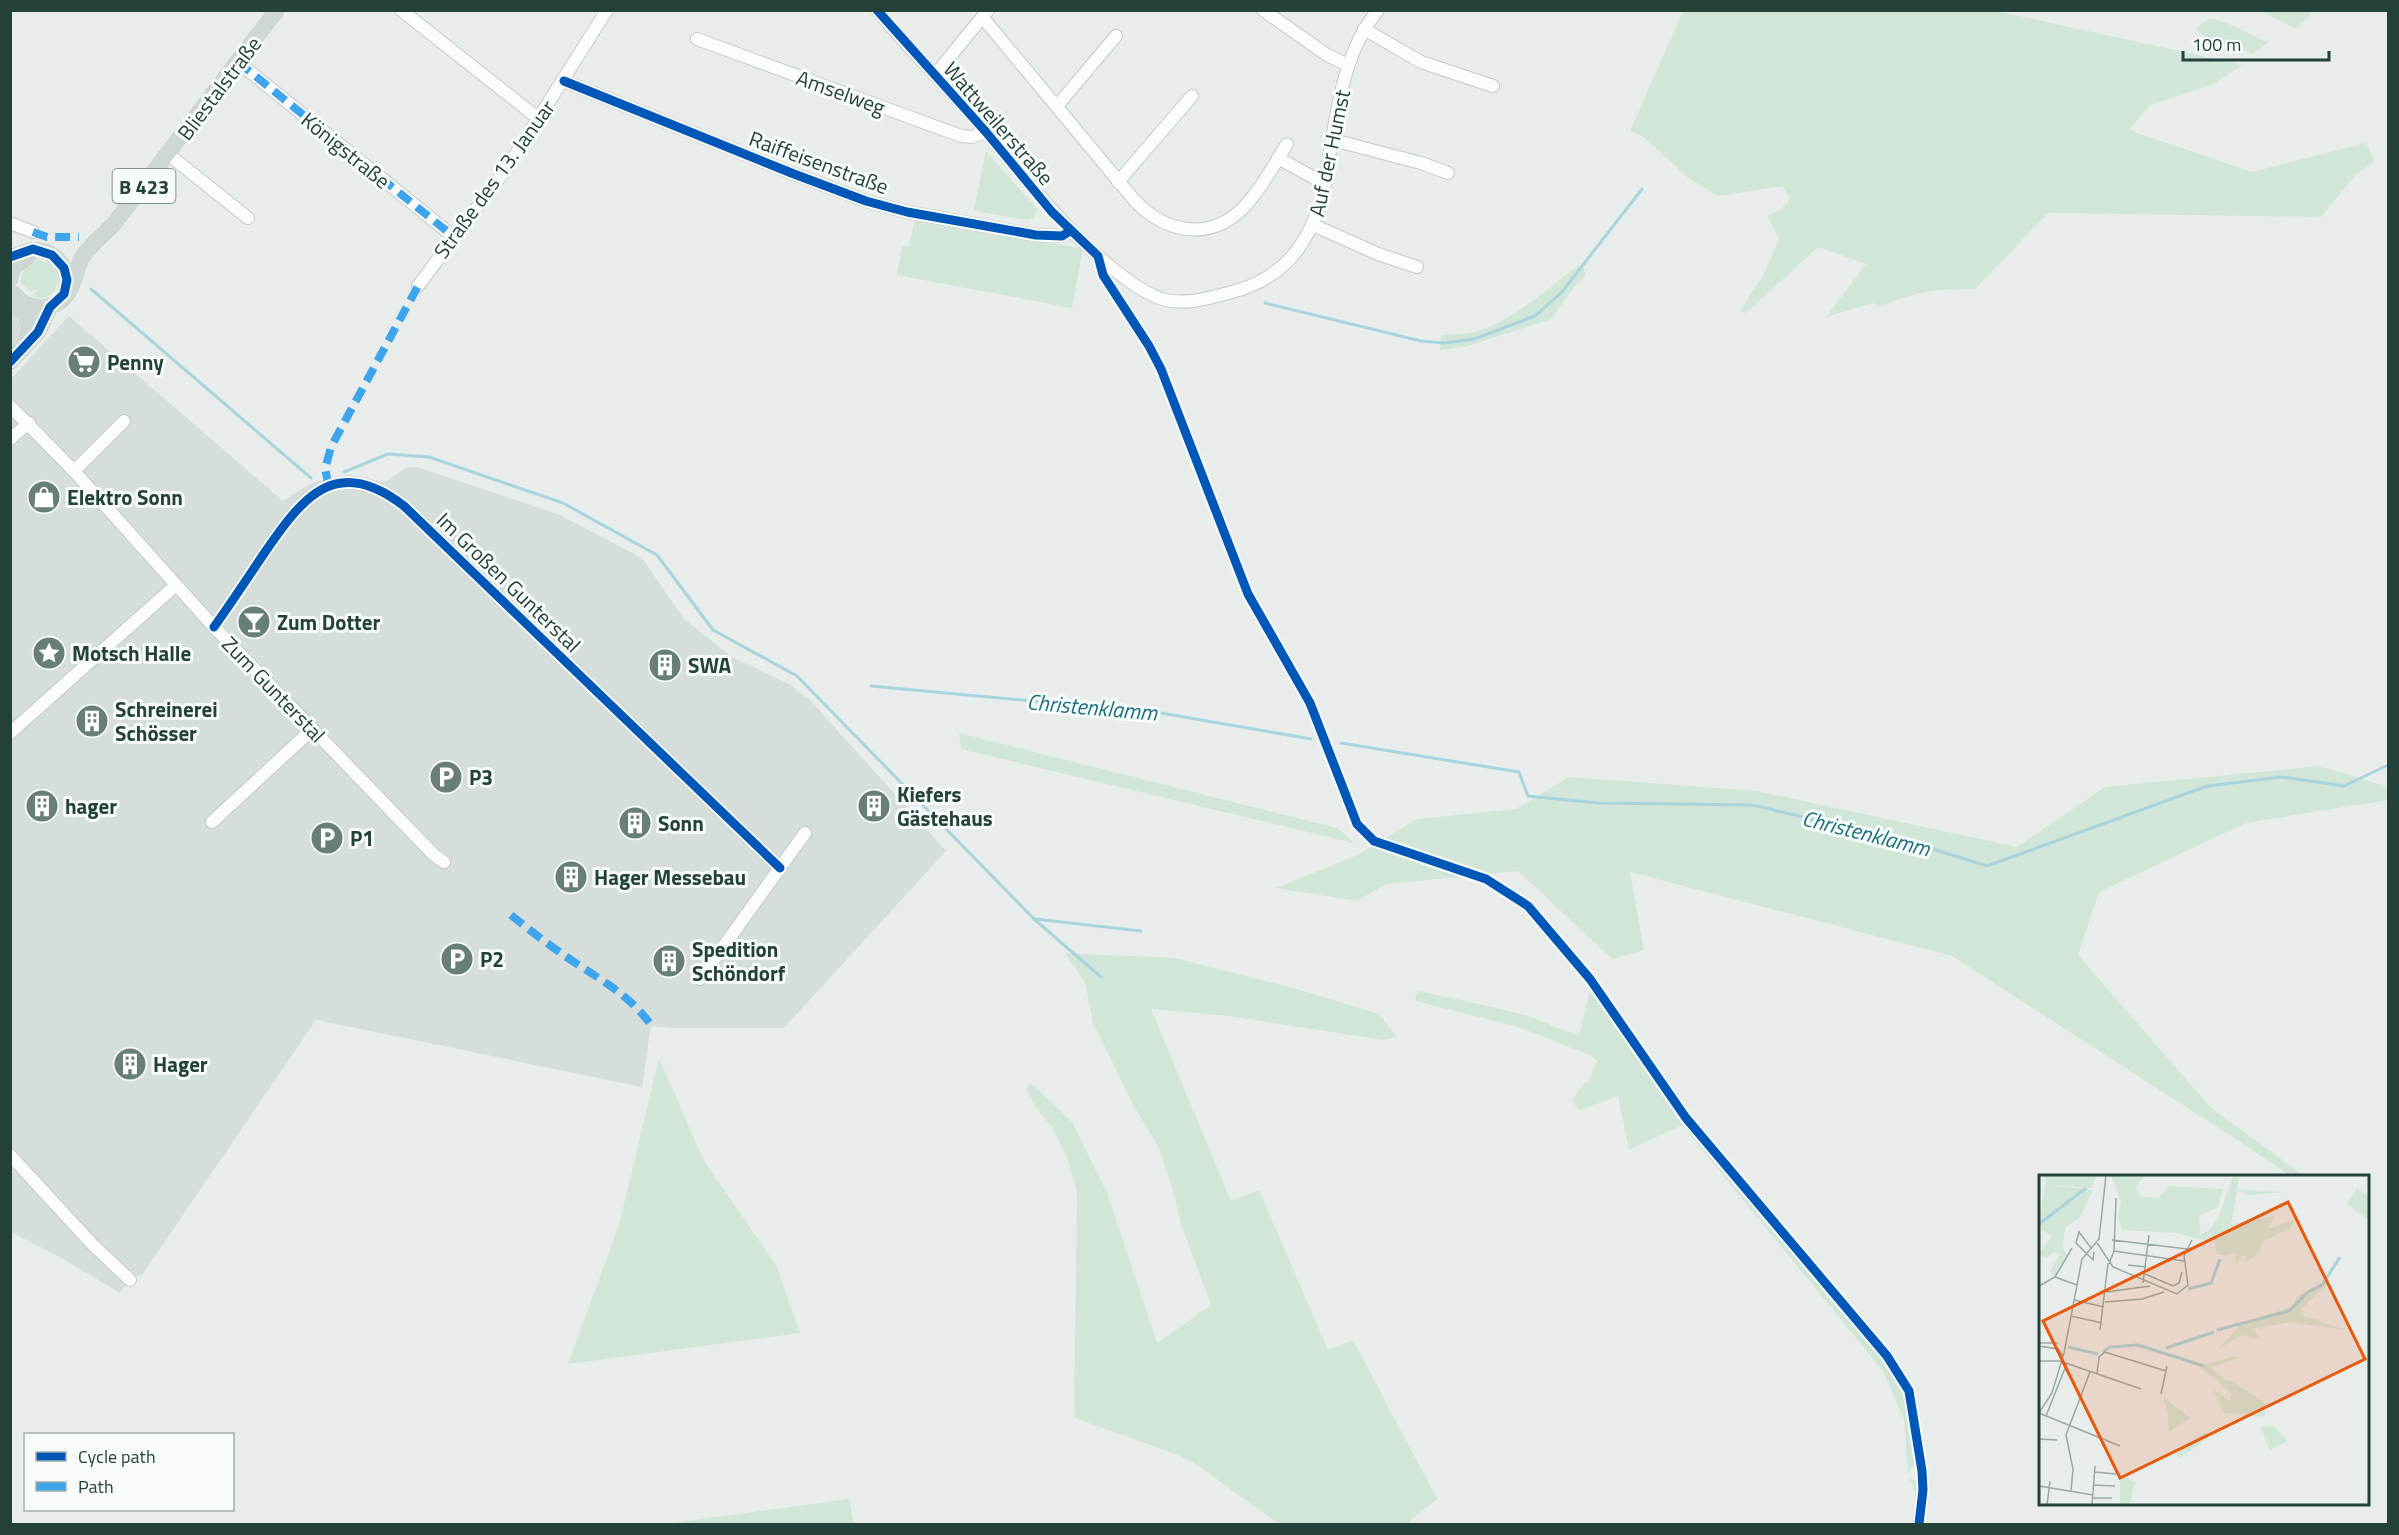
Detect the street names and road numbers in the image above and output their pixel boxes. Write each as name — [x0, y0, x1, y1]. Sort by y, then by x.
street label: Bliestalstraße — [169, 29, 269, 147]
street label: Wattweilerstraße — [936, 54, 1062, 192]
street label: Amselweg — [792, 61, 890, 123]
street label: Auf der Humst — [1300, 86, 1358, 219]
street label: Straße des 13. Januar — [425, 93, 563, 265]
street label: Königstraße — [294, 104, 398, 196]
street label: Raiffeisenstraße — [745, 122, 893, 202]
road number: B 423 — [112, 169, 176, 203]
street label: Im Großen Gunterstal — [430, 504, 588, 660]
street label: Zum Gunterstal — [215, 628, 333, 750]

